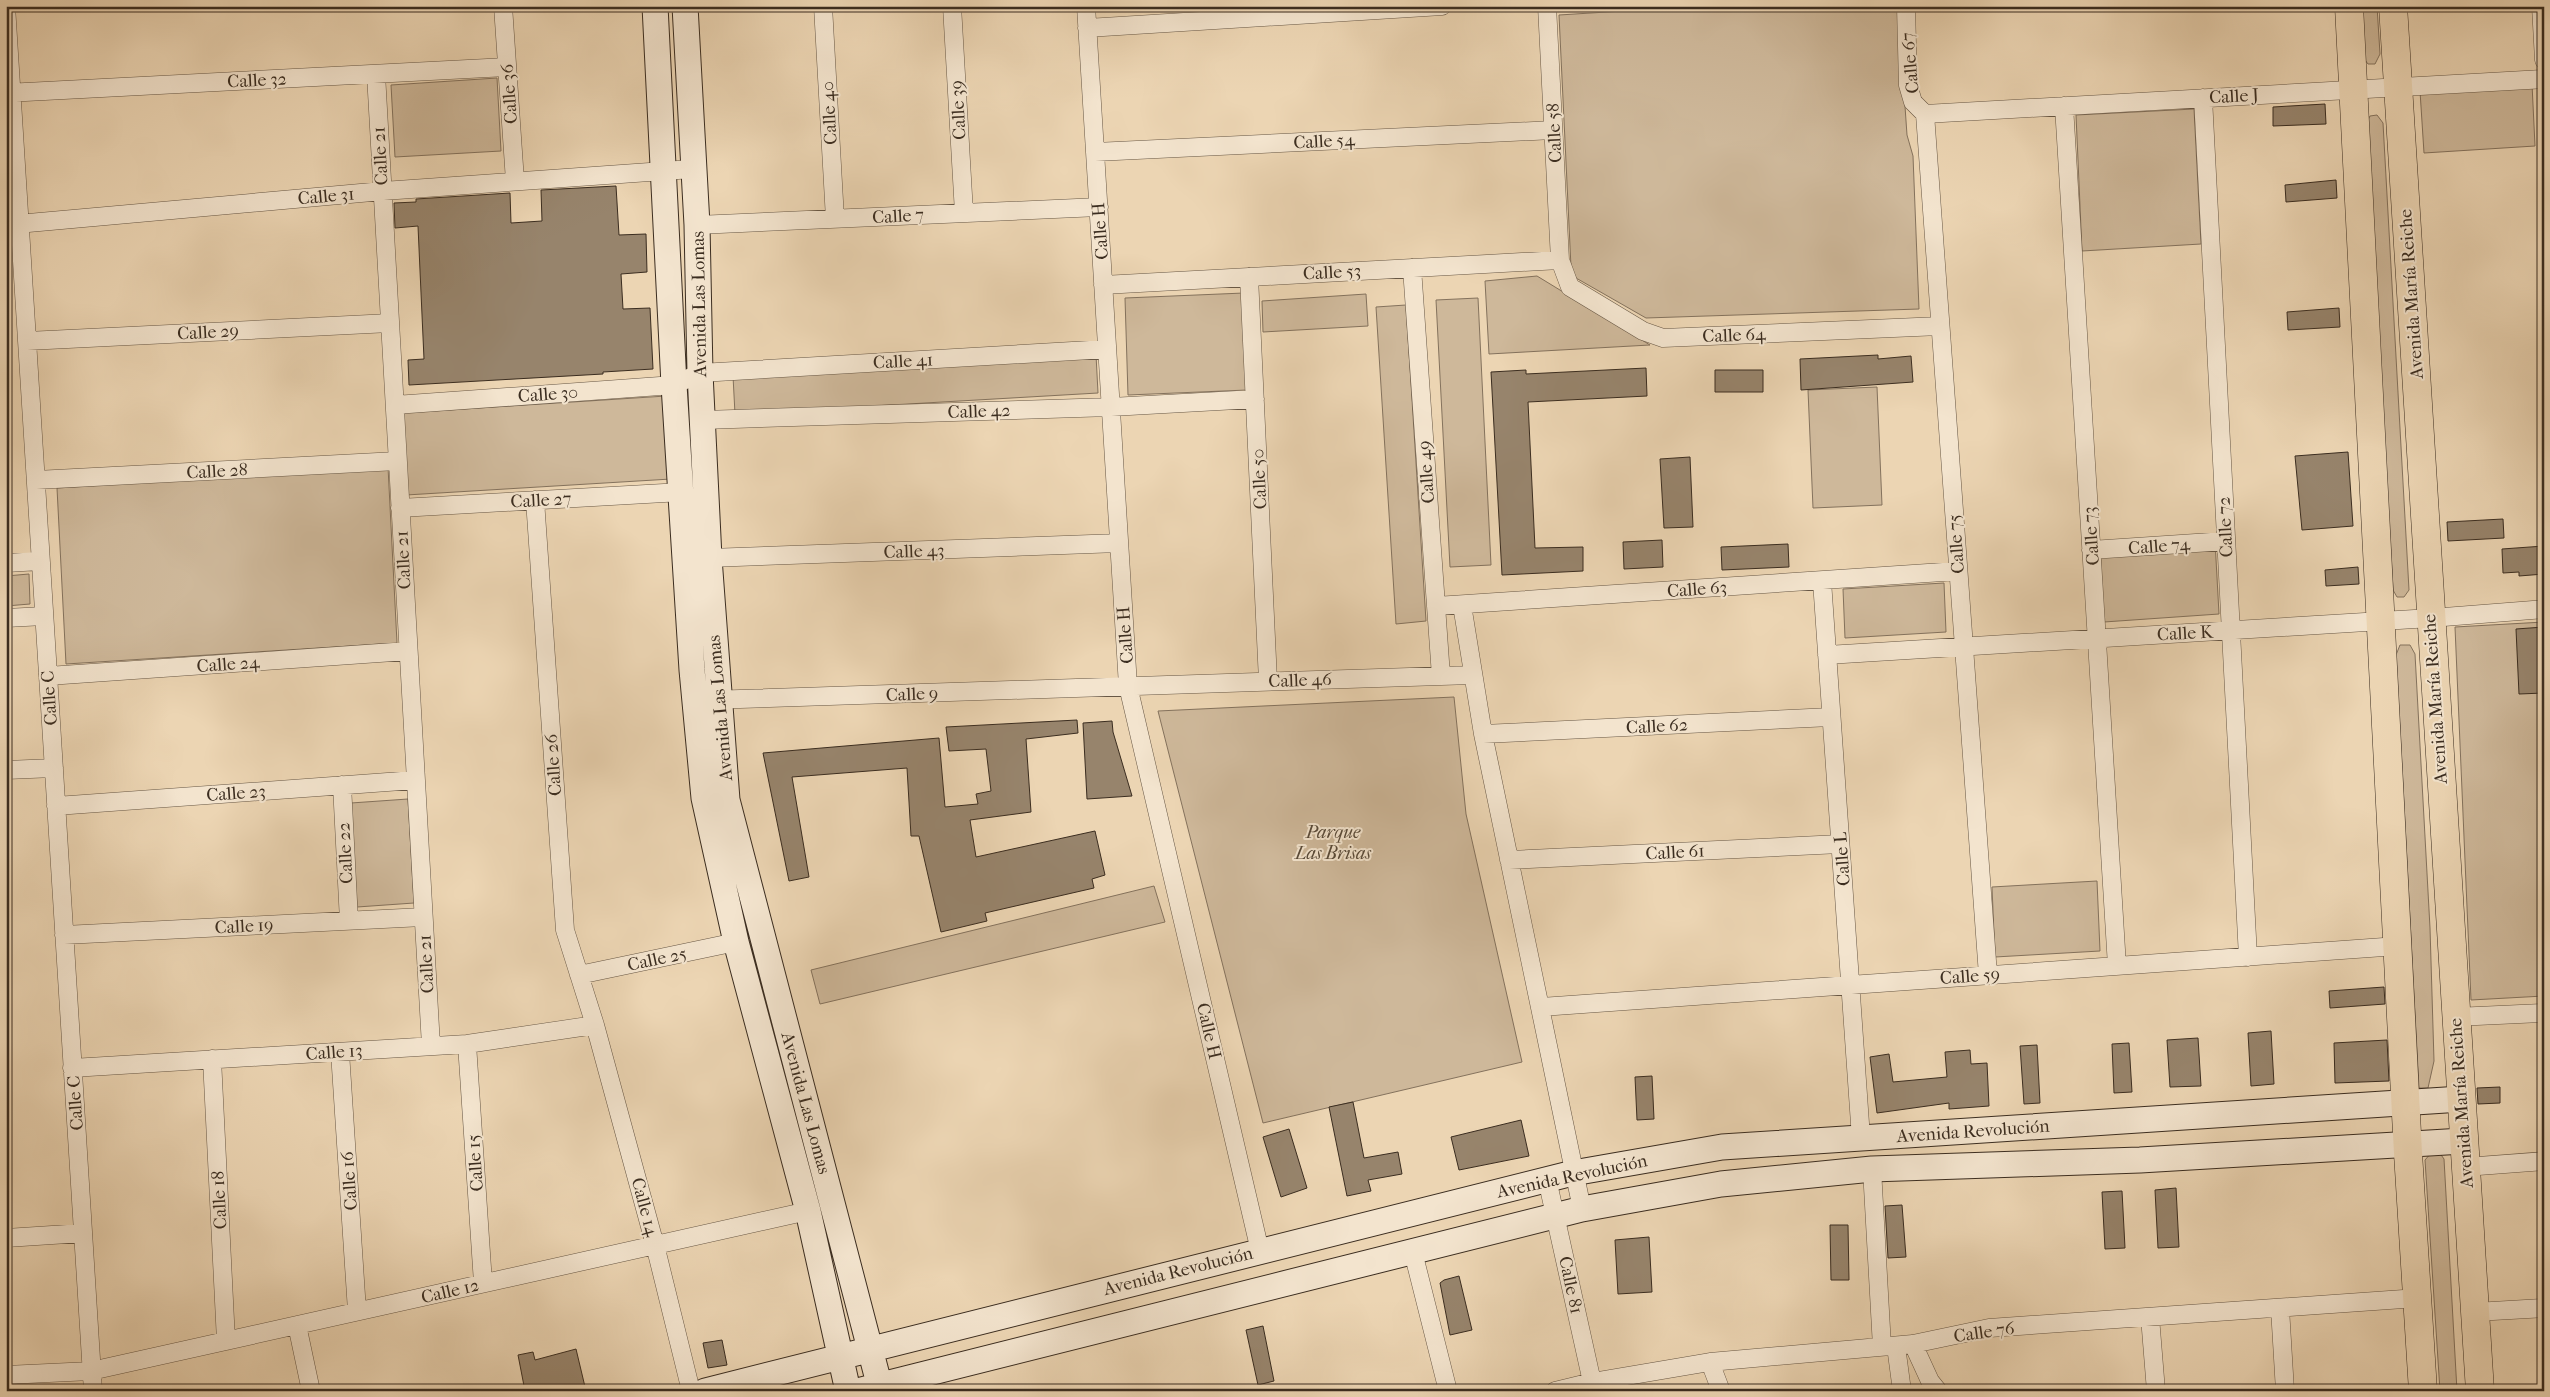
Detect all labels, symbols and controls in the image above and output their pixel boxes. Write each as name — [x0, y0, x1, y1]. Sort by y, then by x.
street label: Calle 67 — [1897, 31, 1924, 94]
street label: Calle 36 — [497, 63, 522, 125]
street label: Calle 32 — [227, 68, 287, 93]
street label: Calle 39 — [946, 80, 971, 140]
street label: Calle 40 — [817, 81, 842, 145]
street label: Calle J — [2209, 85, 2260, 108]
street label: Calle 58 — [1542, 103, 1567, 163]
street label: Calle 21 — [368, 126, 393, 186]
street label: Calle 54 — [1293, 129, 1356, 154]
street label: Calle 31 — [297, 184, 355, 209]
street label: Calle H — [1088, 202, 1113, 260]
street label: Calle 7 — [872, 205, 925, 228]
street label: Avenida María Reiche — [2395, 208, 2428, 381]
street label: Avenida Las Lomas — [688, 230, 711, 378]
street label: Calle 53 — [1302, 260, 1362, 285]
street label: Calle 29 — [177, 320, 239, 345]
street label: Calle 64 — [1702, 324, 1766, 347]
street label: Calle 41 — [872, 349, 934, 374]
street label: Calle 30 — [517, 382, 579, 407]
street label: Calle 42 — [947, 400, 1011, 423]
street label: Calle 49 — [1414, 440, 1439, 504]
street label: Calle 50 — [1247, 448, 1272, 510]
street label: Calle 28 — [186, 459, 248, 484]
street label: Calle 27 — [510, 488, 572, 513]
street label: Calle 72 — [2213, 496, 2238, 558]
street label: Calle 73 — [2079, 506, 2104, 566]
street label: Calle 75 — [1944, 513, 1969, 574]
street label: Calle 21 — [391, 530, 416, 590]
street label: Calle 74 — [2127, 534, 2191, 559]
street label: Calle 43 — [883, 540, 945, 563]
street label: Calle 63 — [1666, 577, 1728, 602]
street label: Calle H — [1113, 606, 1138, 664]
street label: Avenida María Reiche — [2419, 613, 2452, 786]
street label: Calle K — [2156, 621, 2215, 645]
street label: Avenida Las Lomas — [704, 634, 737, 783]
street label: Calle 24 — [196, 652, 261, 677]
street label: Calle 46 — [1268, 669, 1332, 692]
street label: Calle C — [37, 670, 62, 726]
street label: Calle 9 — [885, 683, 939, 706]
street label: Calle 62 — [1625, 714, 1689, 739]
street label: Calle 26 — [541, 733, 566, 797]
street label: Calle 23 — [206, 781, 267, 806]
street label: Calle 22 — [333, 822, 358, 884]
park label: Parque Las Brisas — [1293, 822, 1371, 864]
street label: Calle L — [1830, 831, 1855, 887]
street label: Calle 61 — [1645, 840, 1705, 865]
street label: Calle 19 — [214, 914, 274, 939]
street label: Calle 21 — [414, 934, 439, 994]
street label: Calle 25 — [626, 943, 689, 976]
street label: Calle 59 — [1939, 964, 2001, 989]
street label: Calle H — [1192, 1001, 1225, 1061]
street label: Avenida María Reiche — [2445, 1017, 2478, 1190]
street label: Avenida Las Lomas — [776, 1029, 835, 1177]
street label: Calle 13 — [305, 1040, 363, 1065]
street label: Calle C — [63, 1075, 88, 1131]
street label: Avenida Revolución — [1895, 1116, 2051, 1147]
street label: Calle 15 — [463, 1134, 488, 1192]
street label: Calle 16 — [337, 1150, 362, 1211]
street label: Avenida Revolución — [1494, 1150, 1650, 1203]
street label: Calle 18 — [207, 1170, 232, 1230]
street label: Calle 14 — [627, 1175, 663, 1239]
street label: Avenida Revolución — [1100, 1243, 1256, 1300]
street label: Calle 81 — [1554, 1254, 1587, 1316]
street label: Calle 12 — [419, 1275, 481, 1308]
street label: Calle 76 — [1952, 1318, 2016, 1347]

